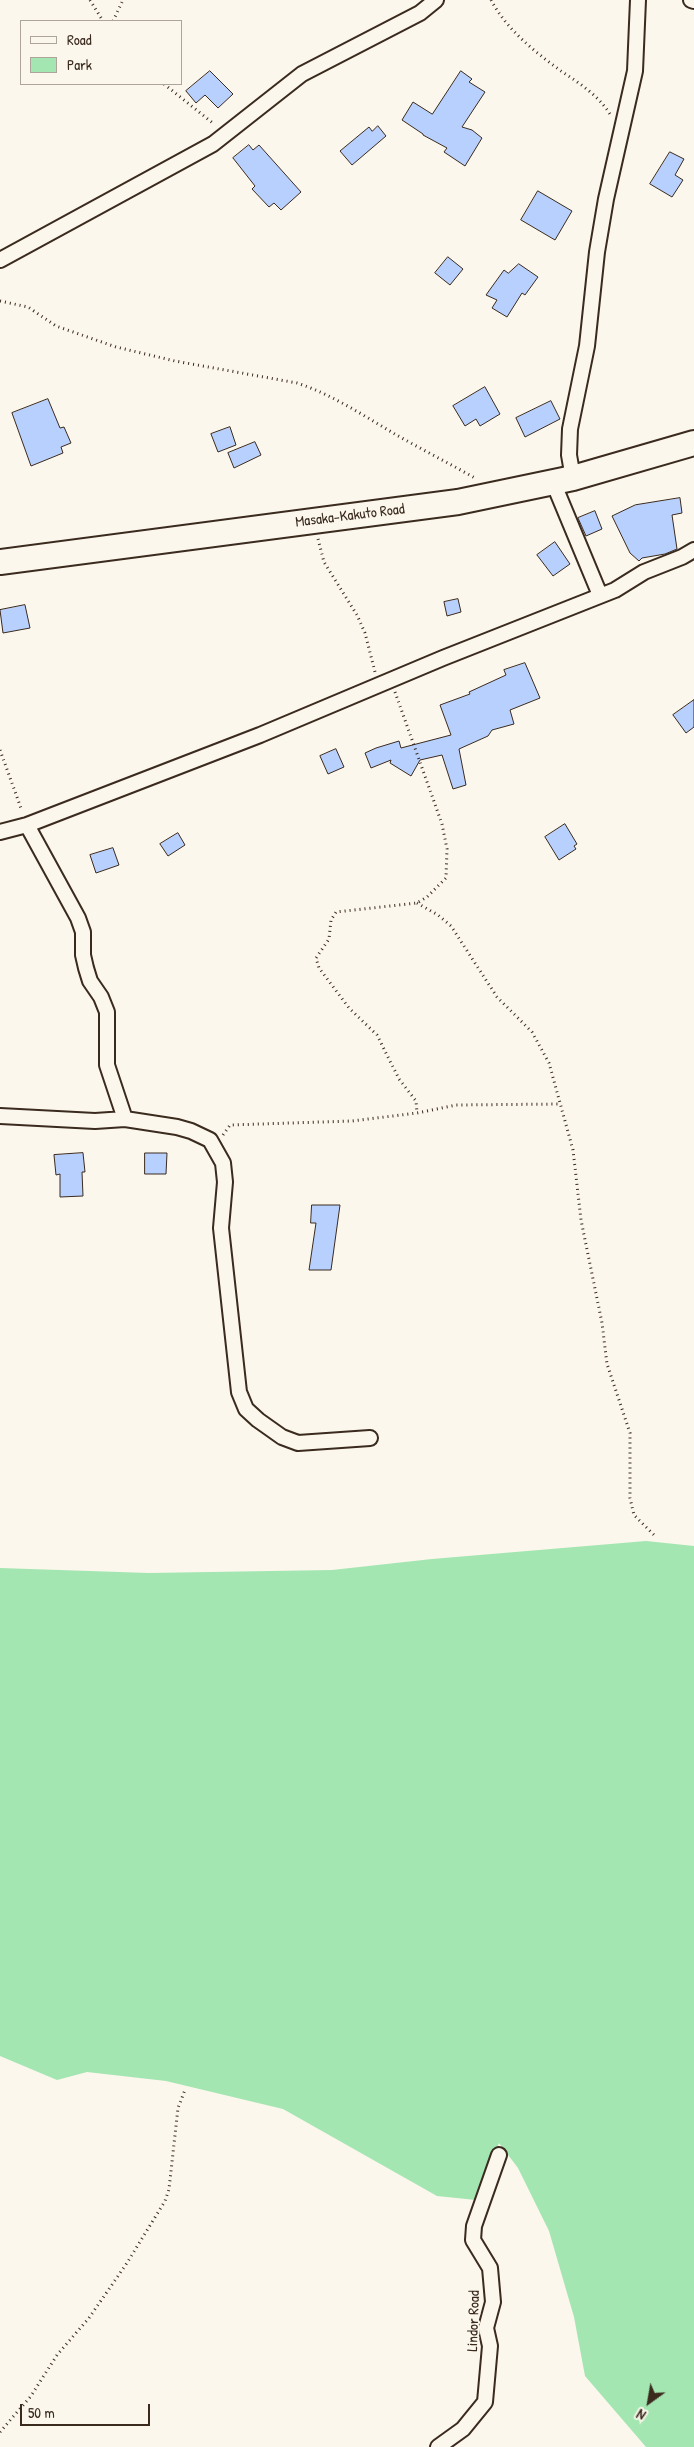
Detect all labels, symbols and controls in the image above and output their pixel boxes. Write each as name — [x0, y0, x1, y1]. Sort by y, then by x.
legend — [20, 20, 182, 85]
text: Road — [67, 29, 92, 50]
text: Park — [67, 54, 92, 75]
street label: Masaka-Kakuto Road — [294, 500, 406, 532]
street label: Lindor Road — [464, 2290, 484, 2352]
north arrow — [624, 2377, 674, 2427]
scale bar — [22, 2394, 152, 2426]
text: 50 m — [28, 2402, 55, 2423]
text: N — [633, 2405, 649, 2425]

